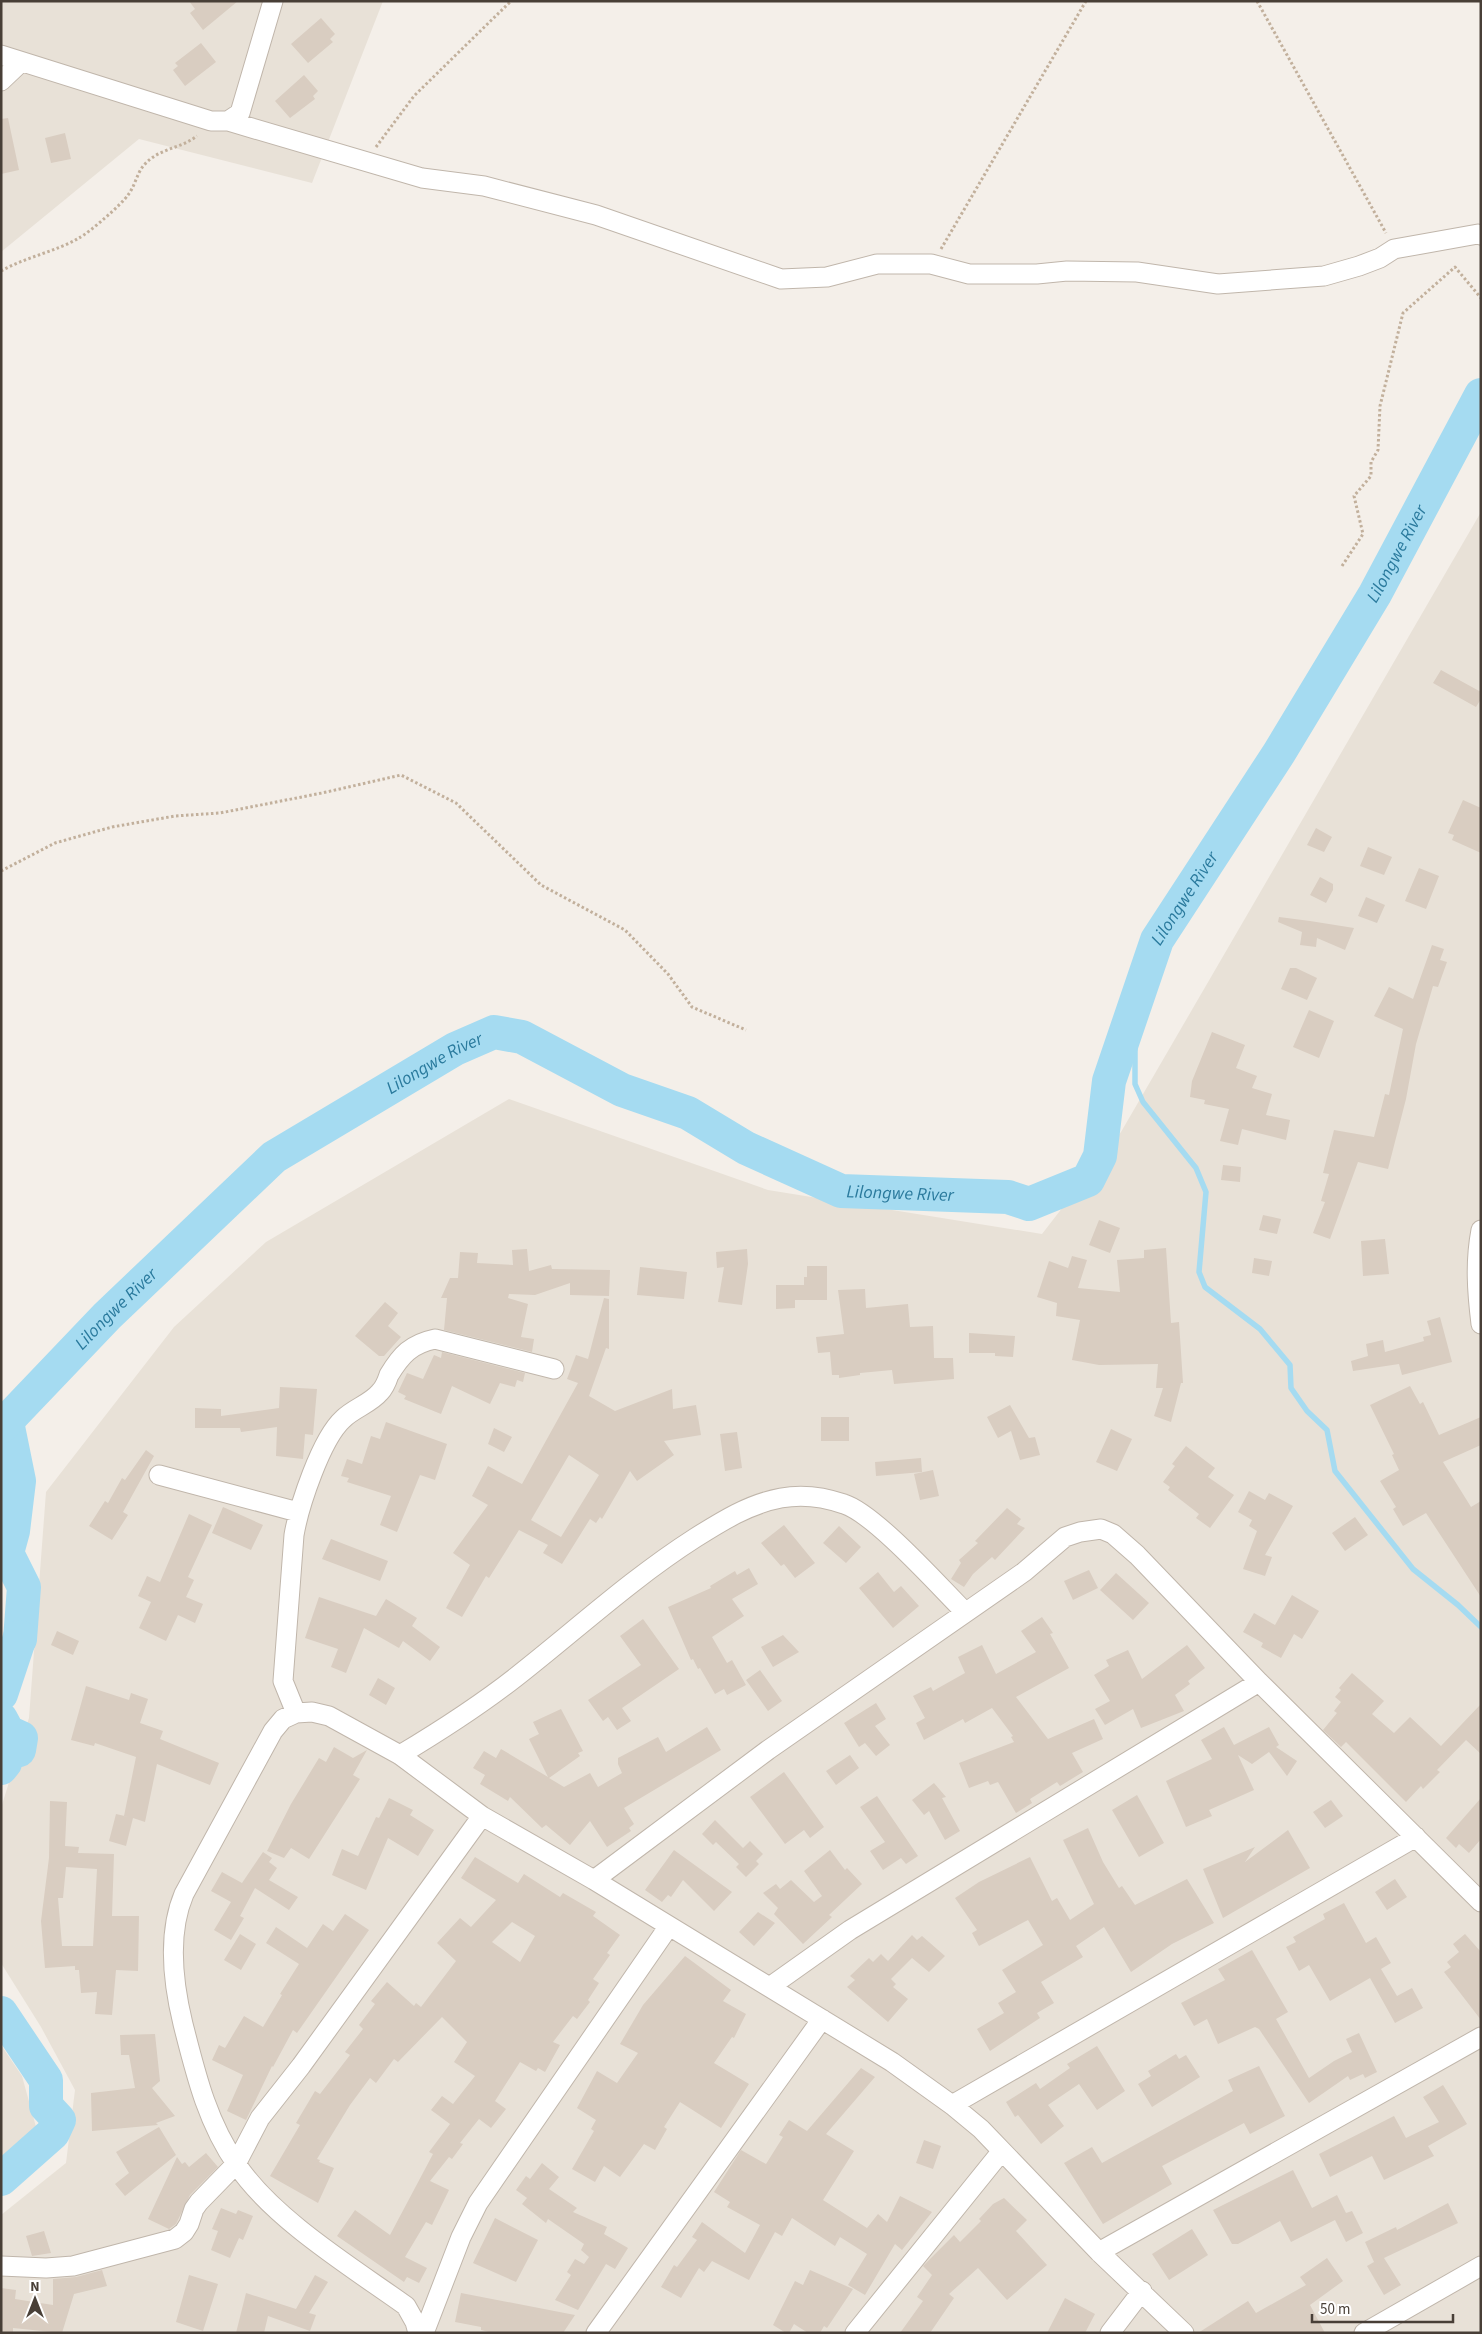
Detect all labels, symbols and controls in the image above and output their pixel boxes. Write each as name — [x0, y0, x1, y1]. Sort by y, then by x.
water label: Lilongwe River — [1361, 500, 1434, 607]
water label: Lilongwe River — [1145, 846, 1225, 950]
water label: Lilongwe River — [381, 1026, 487, 1100]
water label: Lilongwe River — [846, 1179, 955, 1208]
water label: Lilongwe River — [69, 1262, 164, 1355]
north arrow — [10, 2274, 60, 2324]
text: N — [30, 2277, 40, 2297]
scale bar — [1312, 2292, 1453, 2324]
text: 50 m — [1320, 2299, 1350, 2320]

